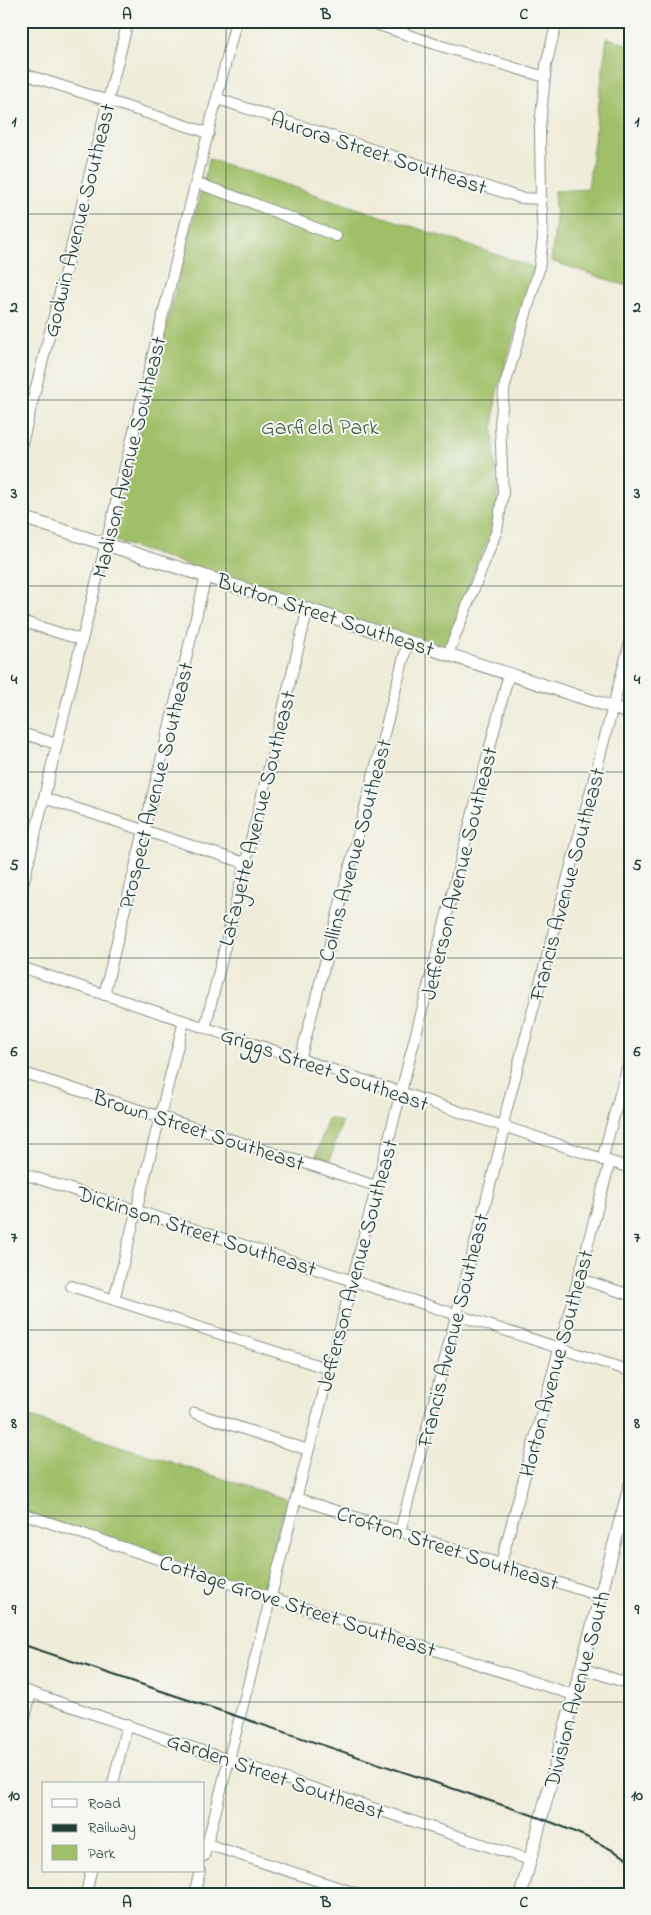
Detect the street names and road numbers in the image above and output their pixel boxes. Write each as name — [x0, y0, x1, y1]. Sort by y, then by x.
street label: Godwin Avenue Southeast — [36, 100, 126, 341]
street label: Aurora Street Southeast — [266, 105, 491, 205]
street label: Madison Avenue Southeast — [85, 333, 177, 582]
street label: Burton Street Southeast — [211, 566, 438, 667]
street label: Prospect Avenue Southeast — [112, 659, 204, 912]
street label: Lafayette Avenue Southeast — [212, 687, 307, 950]
street label: Collins Avenue Southeast — [312, 735, 402, 966]
street label: Jefferson Avenue Southeast — [414, 743, 508, 1004]
street label: Francis Avenue Southeast — [522, 764, 616, 1006]
street label: Griggs Street Southeast — [215, 1020, 433, 1123]
street label: Brown Street Southeast — [87, 1082, 309, 1181]
street label: Jefferson Avenue Southeast — [310, 1136, 408, 1395]
street label: Dickinson Street Southeast — [71, 1179, 321, 1287]
street label: Francis Avenue Southeast — [410, 1210, 500, 1452]
street label: Horton Avenue Southeast — [512, 1246, 604, 1481]
street label: Crofton Street Southeast — [332, 1499, 563, 1601]
street label: Cottage Grove Street Southeast — [154, 1548, 440, 1669]
street label: Division Avenue South — [537, 1588, 621, 1793]
street label: Garden Street Southeast — [162, 1726, 389, 1830]

